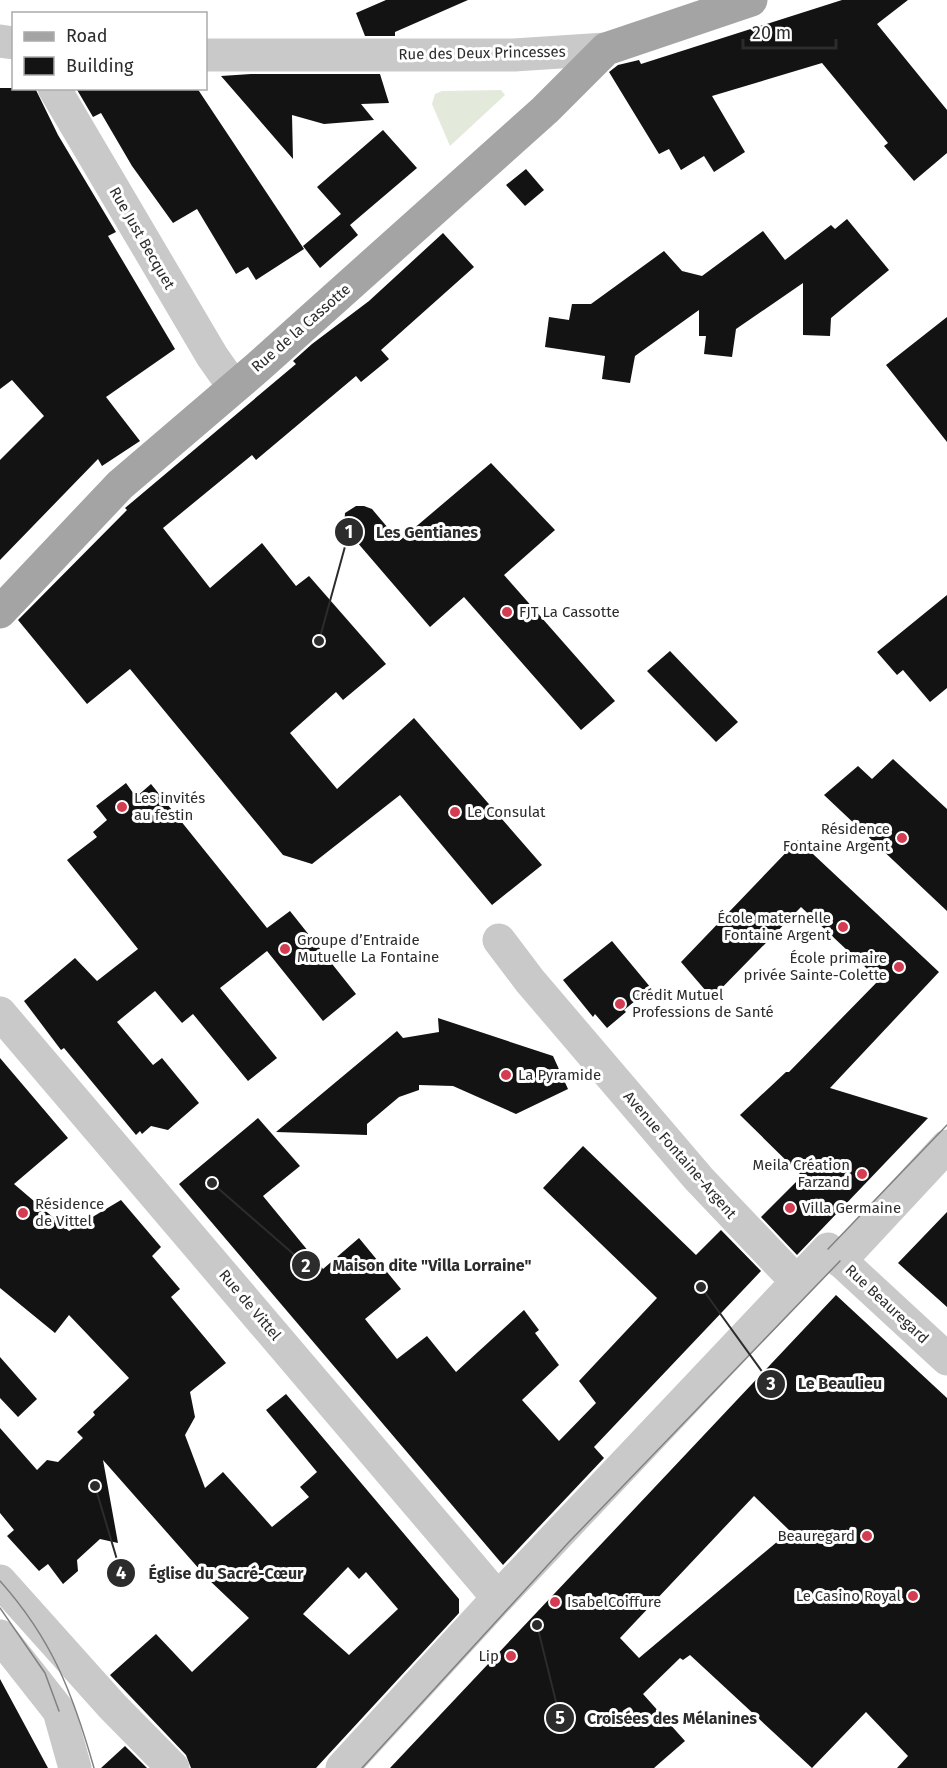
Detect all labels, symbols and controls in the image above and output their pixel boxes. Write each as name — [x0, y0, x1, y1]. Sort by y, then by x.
legend — [12, 12, 207, 90]
scale bar — [743, 12, 836, 50]
text: 20 m — [752, 22, 791, 44]
text: Road — [66, 25, 108, 47]
street label: Rue des Deux Princesses — [398, 43, 566, 63]
text: Building — [66, 55, 134, 77]
street label: Rue Just Becquet — [105, 184, 179, 293]
street label: Rue de la Cassotte — [248, 280, 354, 376]
callout: Les Gentianes — [334, 515, 490, 549]
text: 1 — [345, 521, 353, 543]
text: Les Gentianes — [376, 523, 478, 542]
place label: FJT La Cassotte — [519, 603, 620, 621]
marker: FJT La Cassotte — [500, 605, 514, 619]
place label: Les invités au festin — [134, 789, 205, 824]
marker: Les invités au festin — [115, 800, 129, 814]
place label: Le Consulat — [467, 803, 546, 821]
marker: Le Consulat — [448, 805, 462, 819]
place label: Résidence Fontaine Argent — [783, 820, 891, 855]
marker: Résidence Fontaine Argent — [895, 831, 909, 845]
place label: École maternelle Fontaine Argent — [717, 909, 832, 944]
marker: École maternelle Fontaine Argent — [836, 920, 850, 934]
place label: Groupe d’Entraide Mutuelle La Fontaine — [297, 931, 439, 966]
marker: Groupe d’Entraide Mutuelle La Fontaine — [278, 942, 292, 956]
place label: École primaire privée Sainte-Colette — [744, 949, 887, 984]
marker: École primaire privée Sainte-Colette — [892, 960, 906, 974]
place label: Crédit Mutuel Professions de Santé — [632, 986, 774, 1021]
marker: Crédit Mutuel Professions de Santé — [613, 997, 627, 1011]
place label: La Pyramide — [518, 1066, 601, 1084]
marker: La Pyramide — [499, 1068, 513, 1082]
street label: Avenue Fontaine-Argent — [620, 1088, 741, 1223]
place label: Meila Création Farzand — [753, 1156, 850, 1191]
marker: Meila Création Farzand — [855, 1167, 869, 1181]
place label: Résidence de Vittel — [35, 1195, 104, 1230]
place label: Villa Germaine — [802, 1199, 901, 1217]
marker: Villa Germaine — [783, 1201, 797, 1215]
marker: Résidence de Vittel — [16, 1206, 30, 1220]
callout: Maison dite "Villa Lorraine" — [291, 1248, 544, 1282]
text: 2 — [301, 1255, 311, 1277]
text: Maison dite "Villa Lorraine" — [332, 1256, 532, 1275]
street label: Rue Beauregard — [842, 1261, 932, 1347]
street label: Rue de Vittel — [215, 1266, 285, 1344]
callout: Le Beaulieu — [756, 1367, 894, 1401]
text: 3 — [765, 1373, 776, 1395]
text: Le Beaulieu — [798, 1374, 882, 1393]
place label: Beauregard — [777, 1527, 855, 1545]
marker: Beauregard — [860, 1529, 874, 1543]
callout: Église du Sacré-Cœur — [106, 1556, 315, 1590]
text: 4 — [116, 1562, 126, 1584]
text: Église du Sacré-Cœur — [149, 1563, 304, 1583]
place label: Le Casino Royal — [796, 1587, 902, 1605]
marker: Le Casino Royal — [906, 1589, 920, 1603]
place label: IsabelCoiffure — [567, 1593, 661, 1611]
marker: IsabelCoiffure — [548, 1595, 562, 1609]
place label: Lip — [478, 1647, 499, 1665]
marker: Lip — [504, 1649, 518, 1663]
callout: Croisées des Mélanines — [545, 1701, 769, 1735]
text: 5 — [555, 1707, 565, 1729]
text: Croisées des Mélanines — [587, 1709, 757, 1728]

